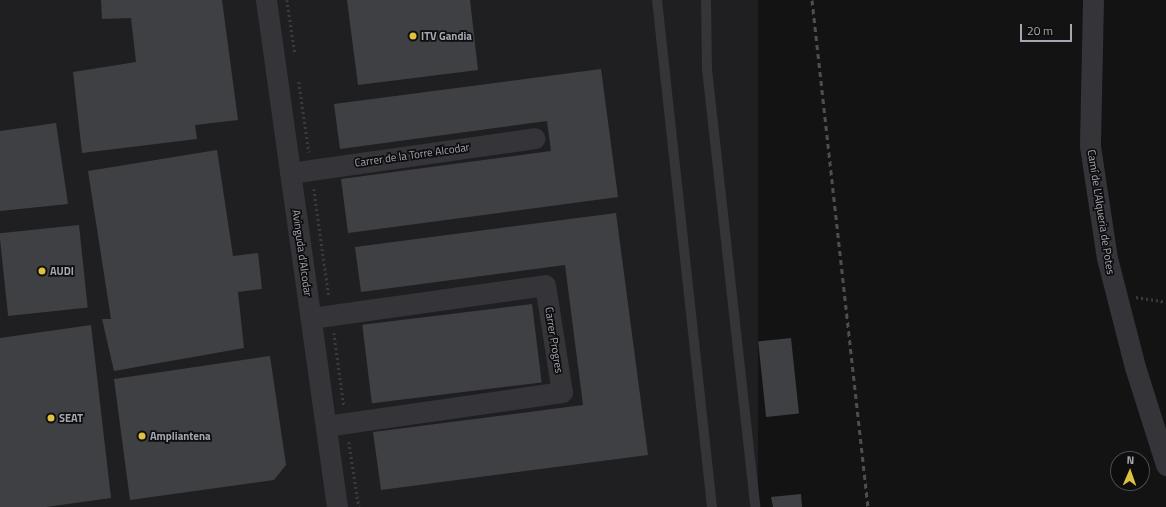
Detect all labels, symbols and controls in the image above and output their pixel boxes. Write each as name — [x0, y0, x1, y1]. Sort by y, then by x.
scale bar — [1022, 16, 1074, 42]
text: 20 m — [1027, 21, 1053, 40]
place label: ITV Gandia — [421, 29, 472, 43]
marker: ITV Gandia — [408, 31, 418, 41]
street label: Carrer de la Torre Alcodar — [354, 140, 470, 170]
street label: Camí de L'Alqueria de Potes — [1085, 149, 1117, 275]
street label: Avinguda d'Alcodar — [289, 209, 315, 297]
place label: AUDI — [50, 264, 74, 278]
marker: AUDI — [37, 266, 47, 276]
street label: Carrer Progres — [542, 306, 566, 374]
place label: SEAT — [59, 411, 83, 425]
marker: SEAT — [46, 413, 56, 423]
place label: Ampliantena — [150, 429, 211, 443]
marker: Ampliantena — [137, 431, 147, 441]
north arrow — [1110, 451, 1150, 491]
text: N — [1126, 452, 1134, 468]

